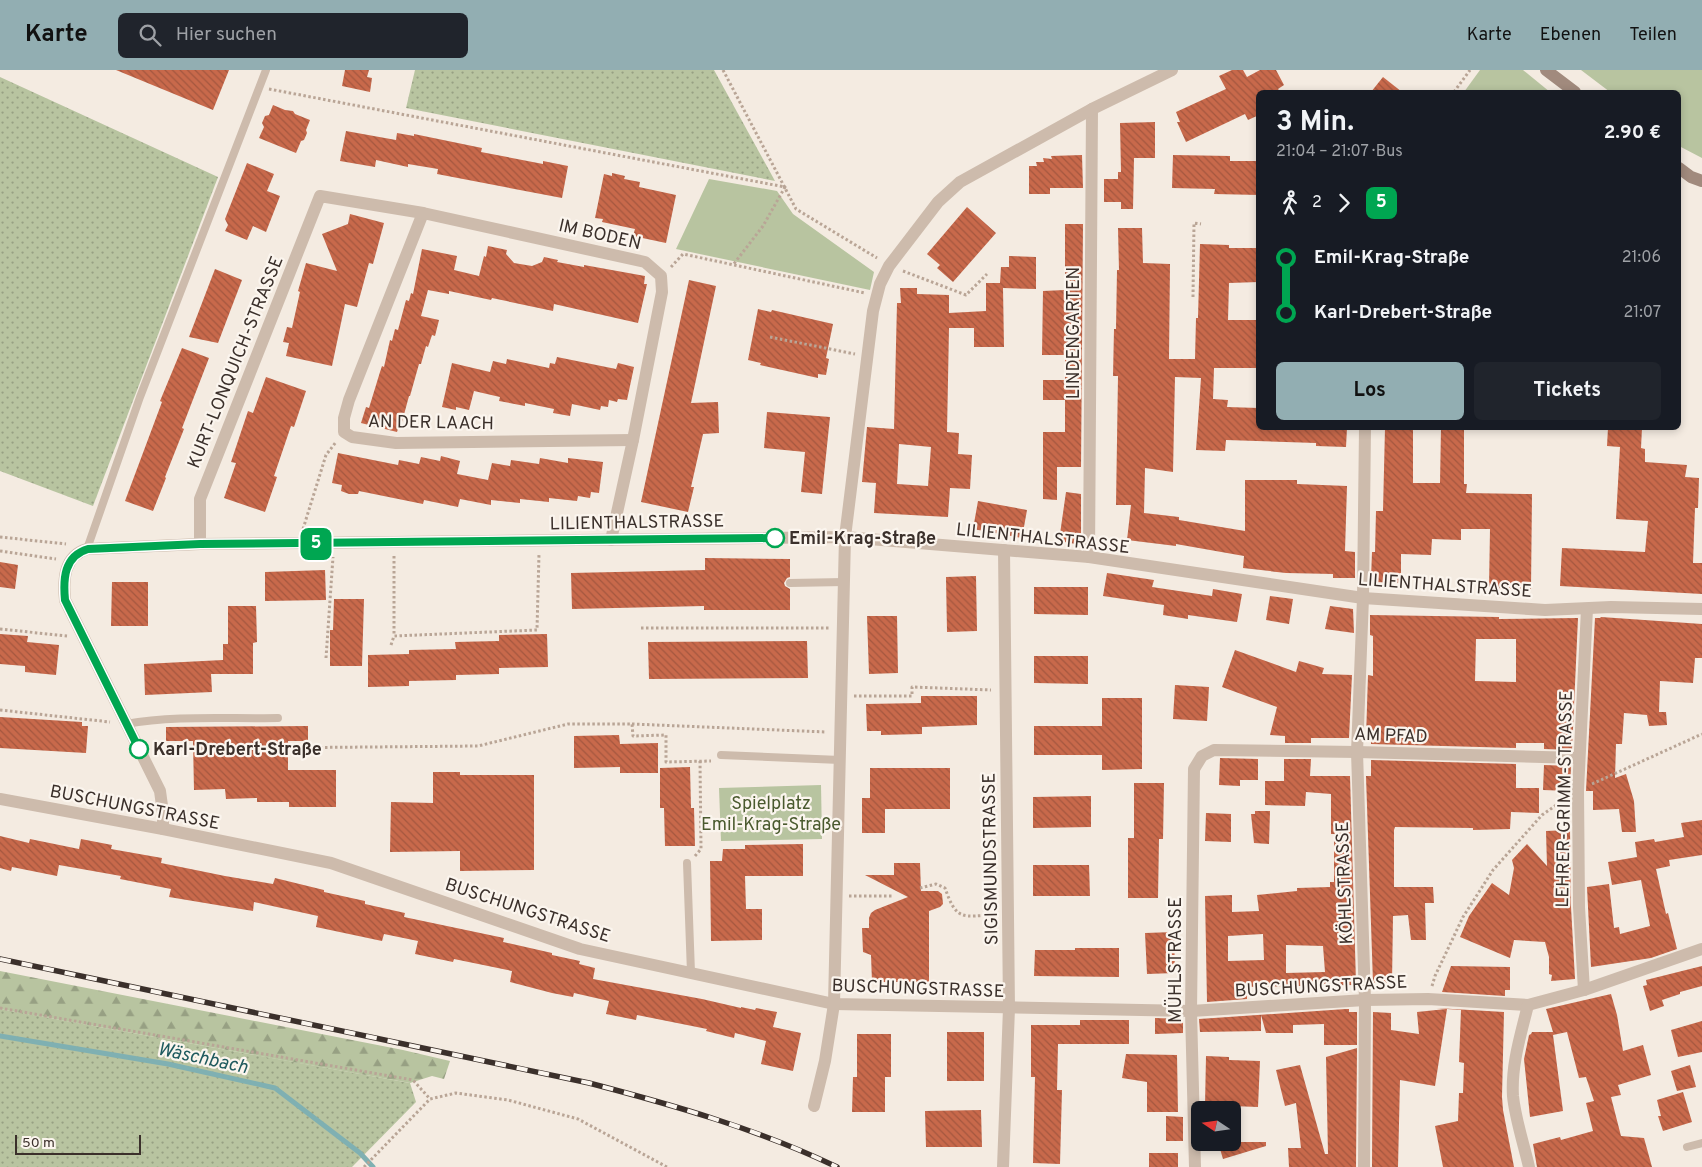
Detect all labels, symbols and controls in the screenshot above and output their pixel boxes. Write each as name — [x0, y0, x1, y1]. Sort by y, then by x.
search box — [118, 13, 468, 58]
text: Karte — [25, 20, 88, 50]
icon: search — [136, 21, 164, 49]
text: Hier suchen — [176, 23, 277, 47]
text: Karte — [1467, 24, 1512, 47]
text: Ebenen — [1540, 24, 1601, 47]
text: Teilen — [1629, 24, 1677, 47]
text: 3 Min. — [1276, 105, 1354, 141]
text: 2.90 € — [1604, 121, 1661, 145]
text: 21:04 – 21:07 · Bus — [1276, 142, 1403, 162]
icon: walk — [1276, 189, 1304, 217]
icon: forward — [1330, 189, 1358, 217]
text: 5 — [1376, 191, 1387, 214]
text: 2 — [1312, 193, 1322, 213]
street label: IM BODEN — [556, 215, 643, 256]
text: Emil-Krag-Straße — [1314, 246, 1469, 270]
text: 21:06 — [1622, 248, 1661, 268]
street label: KURT-LONQUICH-STRASSE — [183, 253, 290, 472]
street label: LINDENGARTEN — [1063, 267, 1086, 399]
text: Karl-Drebert-Straße — [1314, 301, 1492, 325]
text: 21:07 — [1623, 303, 1661, 323]
button: Los — [1276, 362, 1464, 420]
button: Tickets — [1474, 362, 1661, 420]
street label: AN DER LAACH — [368, 411, 494, 436]
street label: LILIENTHALSTRASSE — [550, 510, 724, 537]
street label: LILIENTHALSTRASSE — [955, 519, 1131, 560]
line badge: 5 — [300, 528, 332, 560]
marker: Emil-Krag-Straße — [765, 528, 785, 548]
place label: Emil-Krag-Straße — [789, 528, 936, 551]
text: 5 — [311, 532, 322, 555]
street label: LILIENTHALSTRASSE — [1357, 569, 1533, 604]
street label: LEHRER-GRIMM-STRASSE — [1552, 690, 1579, 908]
street label: AM PFAD — [1354, 724, 1428, 749]
marker: Karl-Drebert-Straße — [129, 739, 149, 759]
place label: Karl-Drebert-Straße — [153, 739, 322, 762]
street label: SIGISMUNDSTRASSE — [978, 773, 1005, 945]
street label: BUSCHUNGSTRASSE — [48, 781, 222, 836]
park label: Spielplatz Emil-Krag-Straße — [701, 793, 841, 837]
street label: KÖHLSTRASSE — [1330, 821, 1359, 945]
street label: BUSCHUNGSTRASSE — [442, 874, 613, 949]
street label: MÜHLSTRASSE — [1163, 897, 1188, 1023]
street label: BUSCHUNGSTRASSE — [1234, 971, 1408, 1004]
street label: BUSCHUNGSTRASSE — [831, 975, 1005, 1004]
water label: Wäschbach — [155, 1038, 250, 1080]
north arrow — [1191, 1101, 1241, 1151]
map controls — [1191, 1101, 1241, 1151]
scale bar — [15, 1132, 141, 1155]
text: 50 m — [22, 1135, 55, 1152]

